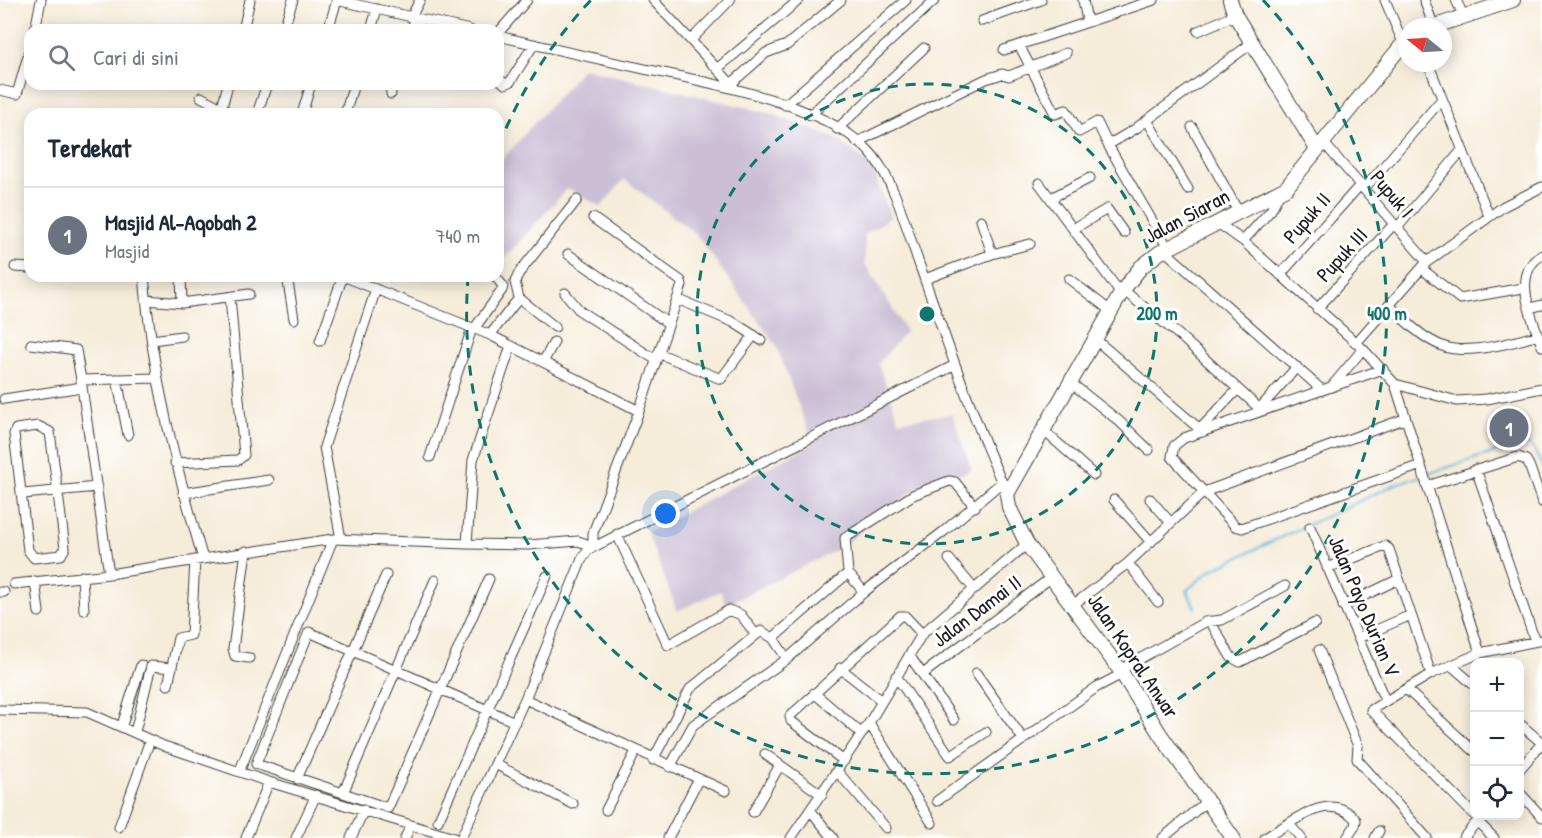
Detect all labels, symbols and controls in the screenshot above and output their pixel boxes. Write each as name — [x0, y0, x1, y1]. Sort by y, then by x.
north arrow — [1398, 18, 1452, 72]
search box — [24, 24, 504, 90]
icon: search — [45, 41, 78, 74]
text: Cari di sini — [93, 42, 179, 72]
text: Terdekat — [48, 130, 131, 165]
street label: Pupuk I — [1364, 164, 1421, 224]
street label: Jalan Siaran — [1139, 181, 1234, 250]
street label: Pupuk II — [1276, 186, 1337, 250]
text: Masjid Al-Aqobah 2 — [105, 207, 256, 237]
street label: Pupuk III — [1309, 221, 1374, 288]
text: 1 — [64, 222, 71, 249]
text: 740 m — [435, 222, 480, 249]
text: Masjid — [105, 237, 149, 264]
text: 200 m — [1137, 301, 1177, 326]
text: 400 m — [1367, 301, 1407, 326]
centre of rings — [917, 304, 937, 324]
pin: 1 — [1490, 406, 1528, 450]
your location — [651, 499, 680, 528]
street label: Jalan Payo Durian V — [1322, 531, 1407, 681]
street label: Jalan Damai II — [926, 568, 1027, 654]
street label: Jalan Kopral Anwar — [1081, 587, 1186, 724]
map controls — [1470, 658, 1524, 820]
button: + — [1470, 658, 1524, 712]
button: − — [1470, 712, 1524, 766]
button: locate — [1470, 766, 1524, 820]

